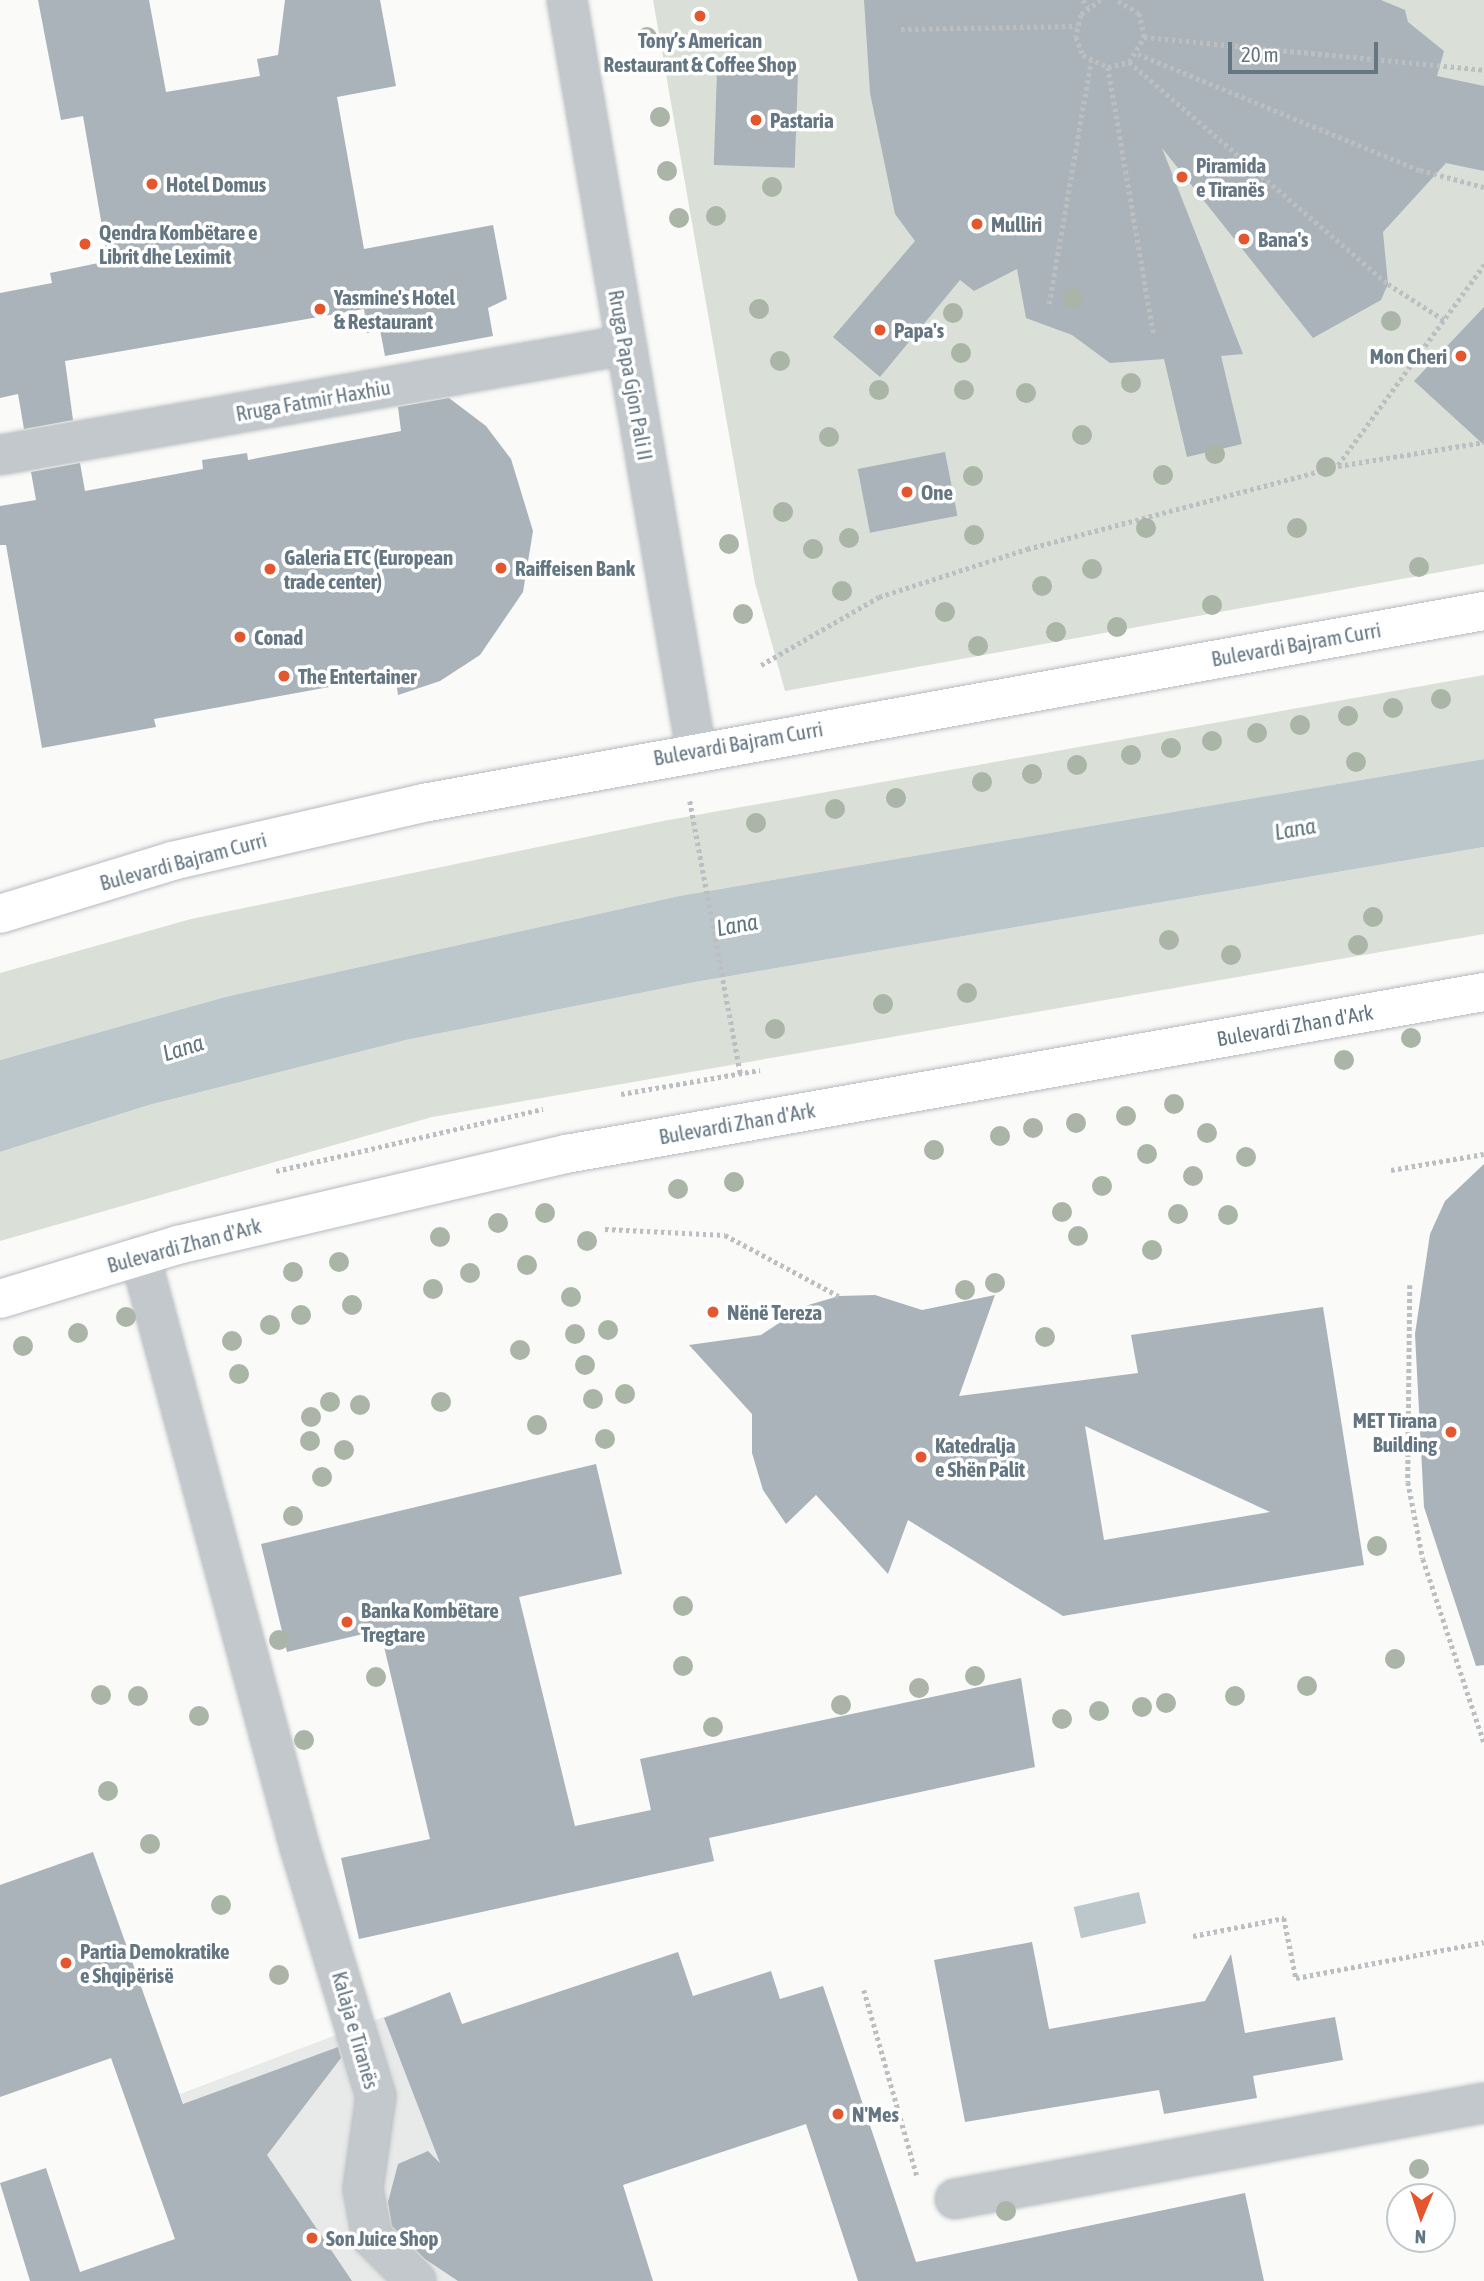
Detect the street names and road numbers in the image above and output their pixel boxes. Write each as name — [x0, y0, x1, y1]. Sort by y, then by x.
street label: Rruga Papa Gjon Pali II — [604, 288, 658, 462]
street label: Rruga Fatmir Haxhiu — [234, 374, 392, 426]
street label: Bulevardi Bajram Curri — [1209, 617, 1383, 671]
street label: Bulevardi Bajram Curri — [651, 716, 825, 770]
street label: Bulevardi Bajram Curri — [97, 827, 269, 895]
street label: Bulevardi Zhan d'Ark — [1215, 999, 1375, 1051]
street label: Bulevardi Zhan d'Ark — [657, 1097, 817, 1149]
street label: Bulevardi Zhan d'Ark — [104, 1212, 264, 1278]
street label: Kalaja e Tiranës — [327, 1968, 385, 2092]

